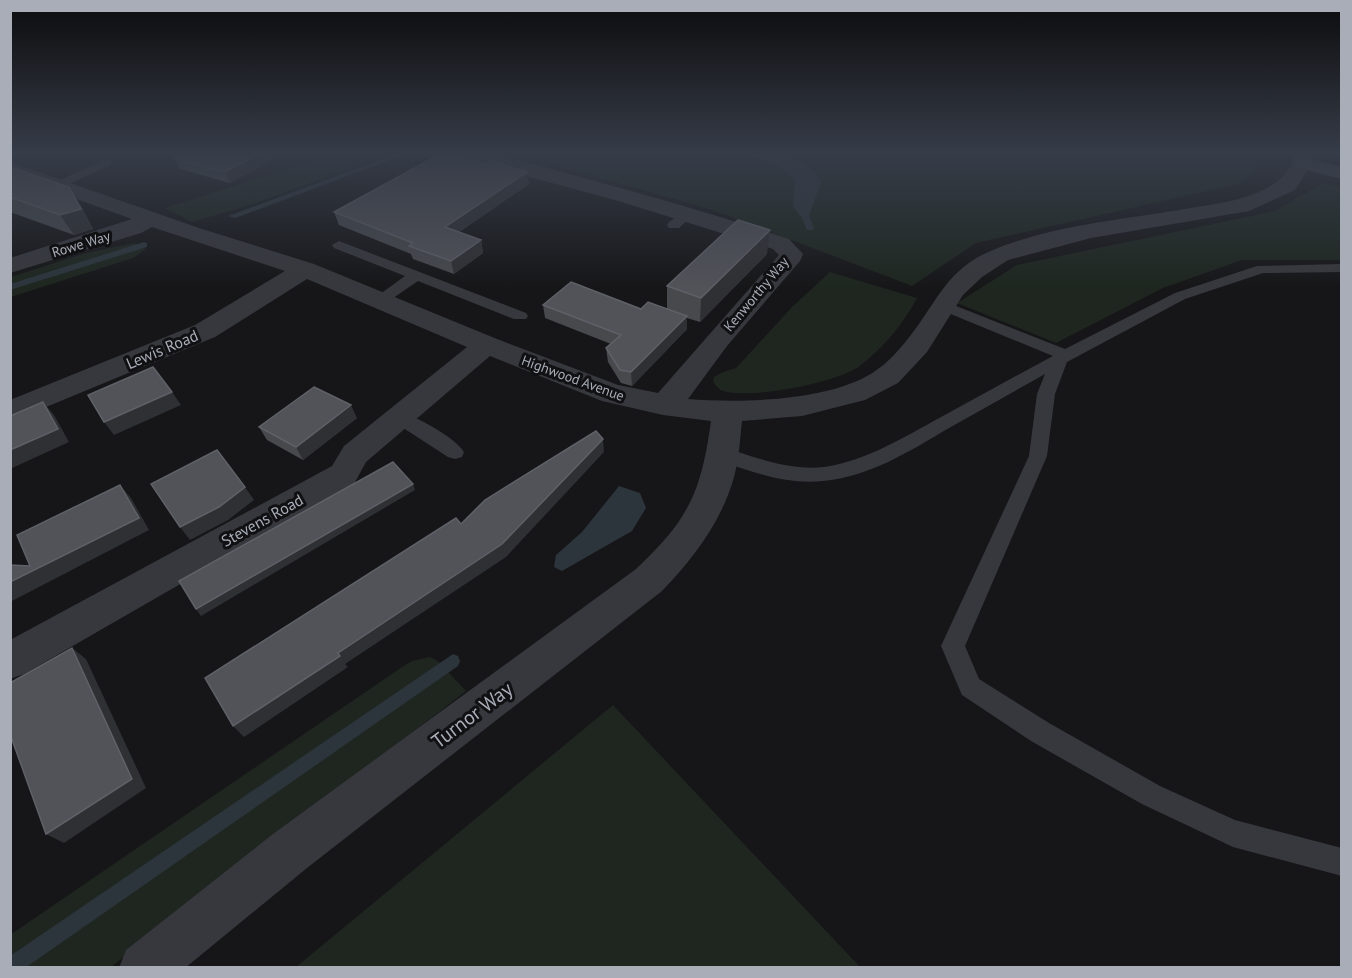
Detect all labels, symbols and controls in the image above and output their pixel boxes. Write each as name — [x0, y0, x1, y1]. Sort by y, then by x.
street label: Rowe Way — [50, 226, 113, 261]
street label: Kenworthy Way — [720, 253, 793, 335]
street label: Lewis Road — [123, 325, 201, 373]
street label: Highwood Avenue — [519, 351, 627, 405]
street label: Stevens Road — [217, 489, 307, 551]
street label: Turnor Way — [426, 676, 518, 754]

